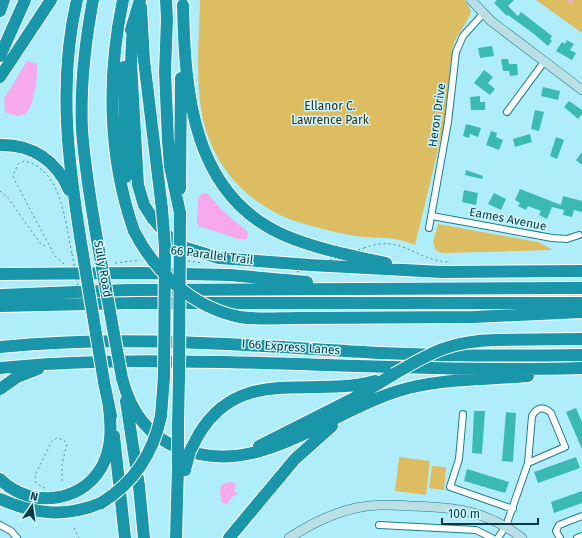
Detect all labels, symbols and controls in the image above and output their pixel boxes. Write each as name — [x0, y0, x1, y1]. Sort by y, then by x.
street label: Heron Drive — [426, 82, 448, 148]
park label: Ellanor C. Lawrence Park — [291, 99, 370, 127]
street label: Eames Avenue — [468, 205, 548, 233]
street label: Sully Road — [91, 240, 115, 298]
street label: 66 Parallel Trail — [170, 243, 255, 267]
street label: I 66 Express Lanes — [241, 337, 341, 357]
north arrow — [12, 486, 52, 526]
text: N — [29, 490, 39, 504]
scale bar — [442, 500, 538, 526]
text: 100 m — [448, 507, 480, 521]

